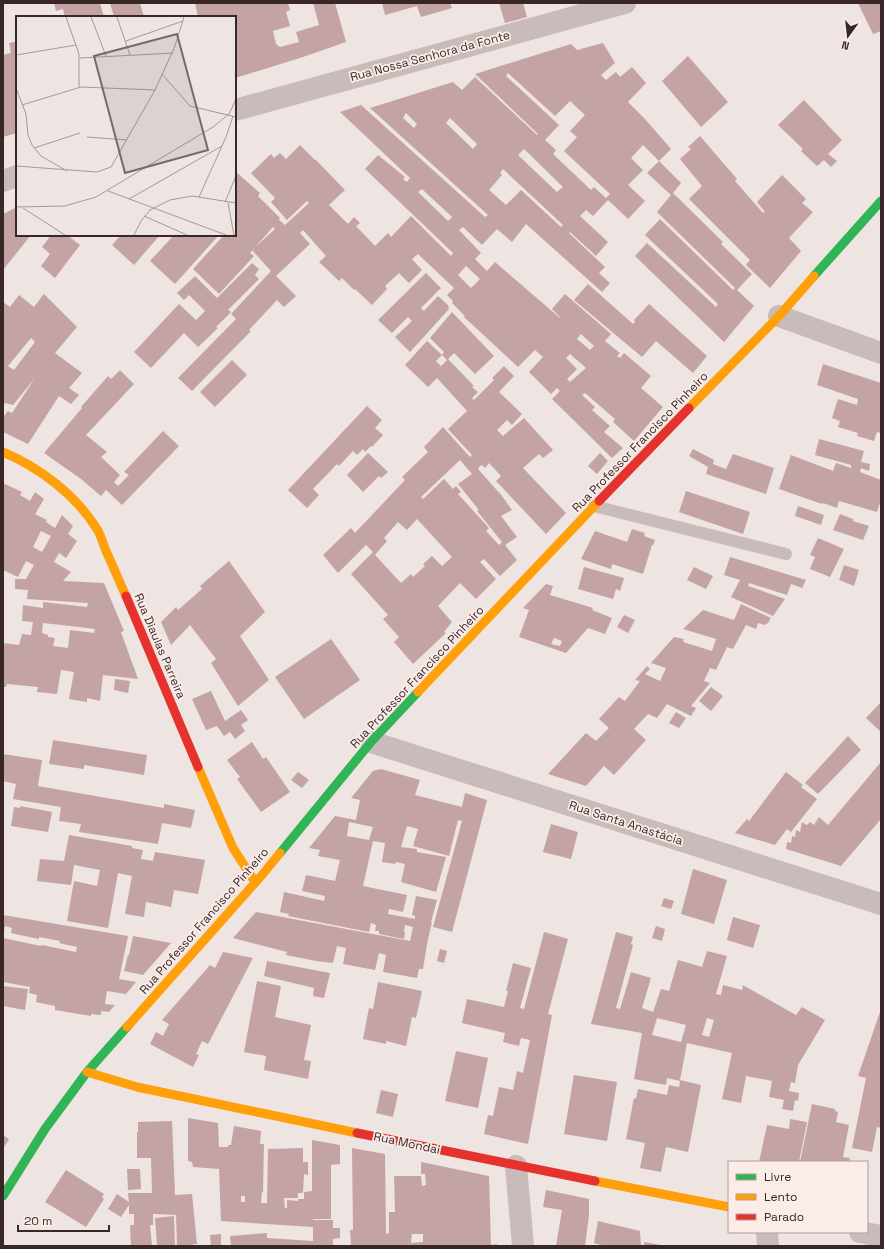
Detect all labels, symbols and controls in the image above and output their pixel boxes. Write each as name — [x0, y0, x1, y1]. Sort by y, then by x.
inset map — [16, 16, 236, 236]
north arrow — [828, 16, 868, 56]
street label: Rua Nossa Senhora da Fonte — [348, 27, 512, 85]
text: N — [840, 38, 851, 53]
street label: Rua Professor Francisco Pinheiro — [569, 368, 711, 516]
street label: Rua Diaulas Parreira — [131, 591, 190, 701]
street label: Rua Professor Francisco Pinheiro — [347, 602, 487, 752]
street label: Rua Santa Anastácia — [567, 797, 685, 849]
street label: Rua Professor Francisco Pinheiro — [136, 844, 272, 998]
street label: Rua Mondai — [372, 1128, 442, 1158]
legend — [728, 1161, 868, 1233]
text: Livre — [764, 1169, 791, 1185]
text: Lento — [764, 1189, 798, 1205]
scale bar — [18, 1207, 109, 1233]
text: Parado — [764, 1209, 804, 1225]
text: 20 m — [24, 1213, 52, 1229]

